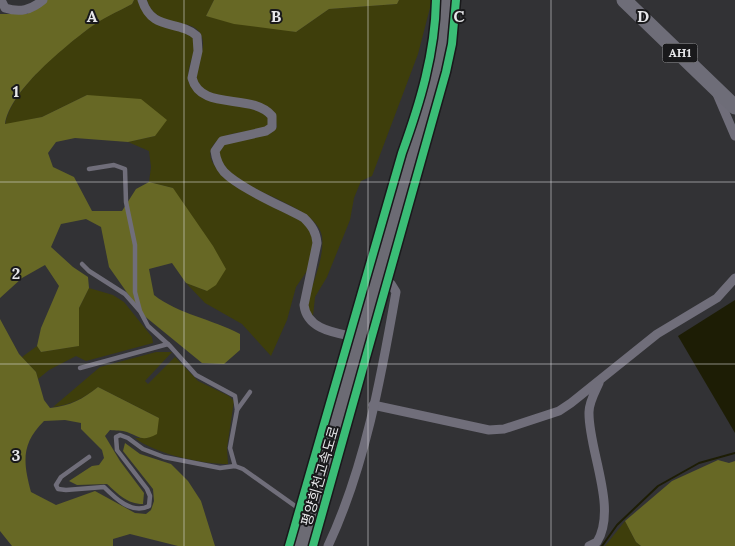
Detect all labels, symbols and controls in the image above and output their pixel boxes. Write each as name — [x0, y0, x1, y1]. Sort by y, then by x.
text: A — [87, 6, 98, 26]
text: B — [271, 6, 282, 26]
text: C — [453, 6, 465, 26]
text: D — [637, 6, 649, 26]
road number: AH1 — [662, 44, 698, 62]
text: 1 — [13, 81, 19, 101]
text: 2 — [12, 263, 20, 283]
street label: 평양희천고속도로 — [297, 424, 343, 528]
text: 3 — [12, 445, 21, 465]

